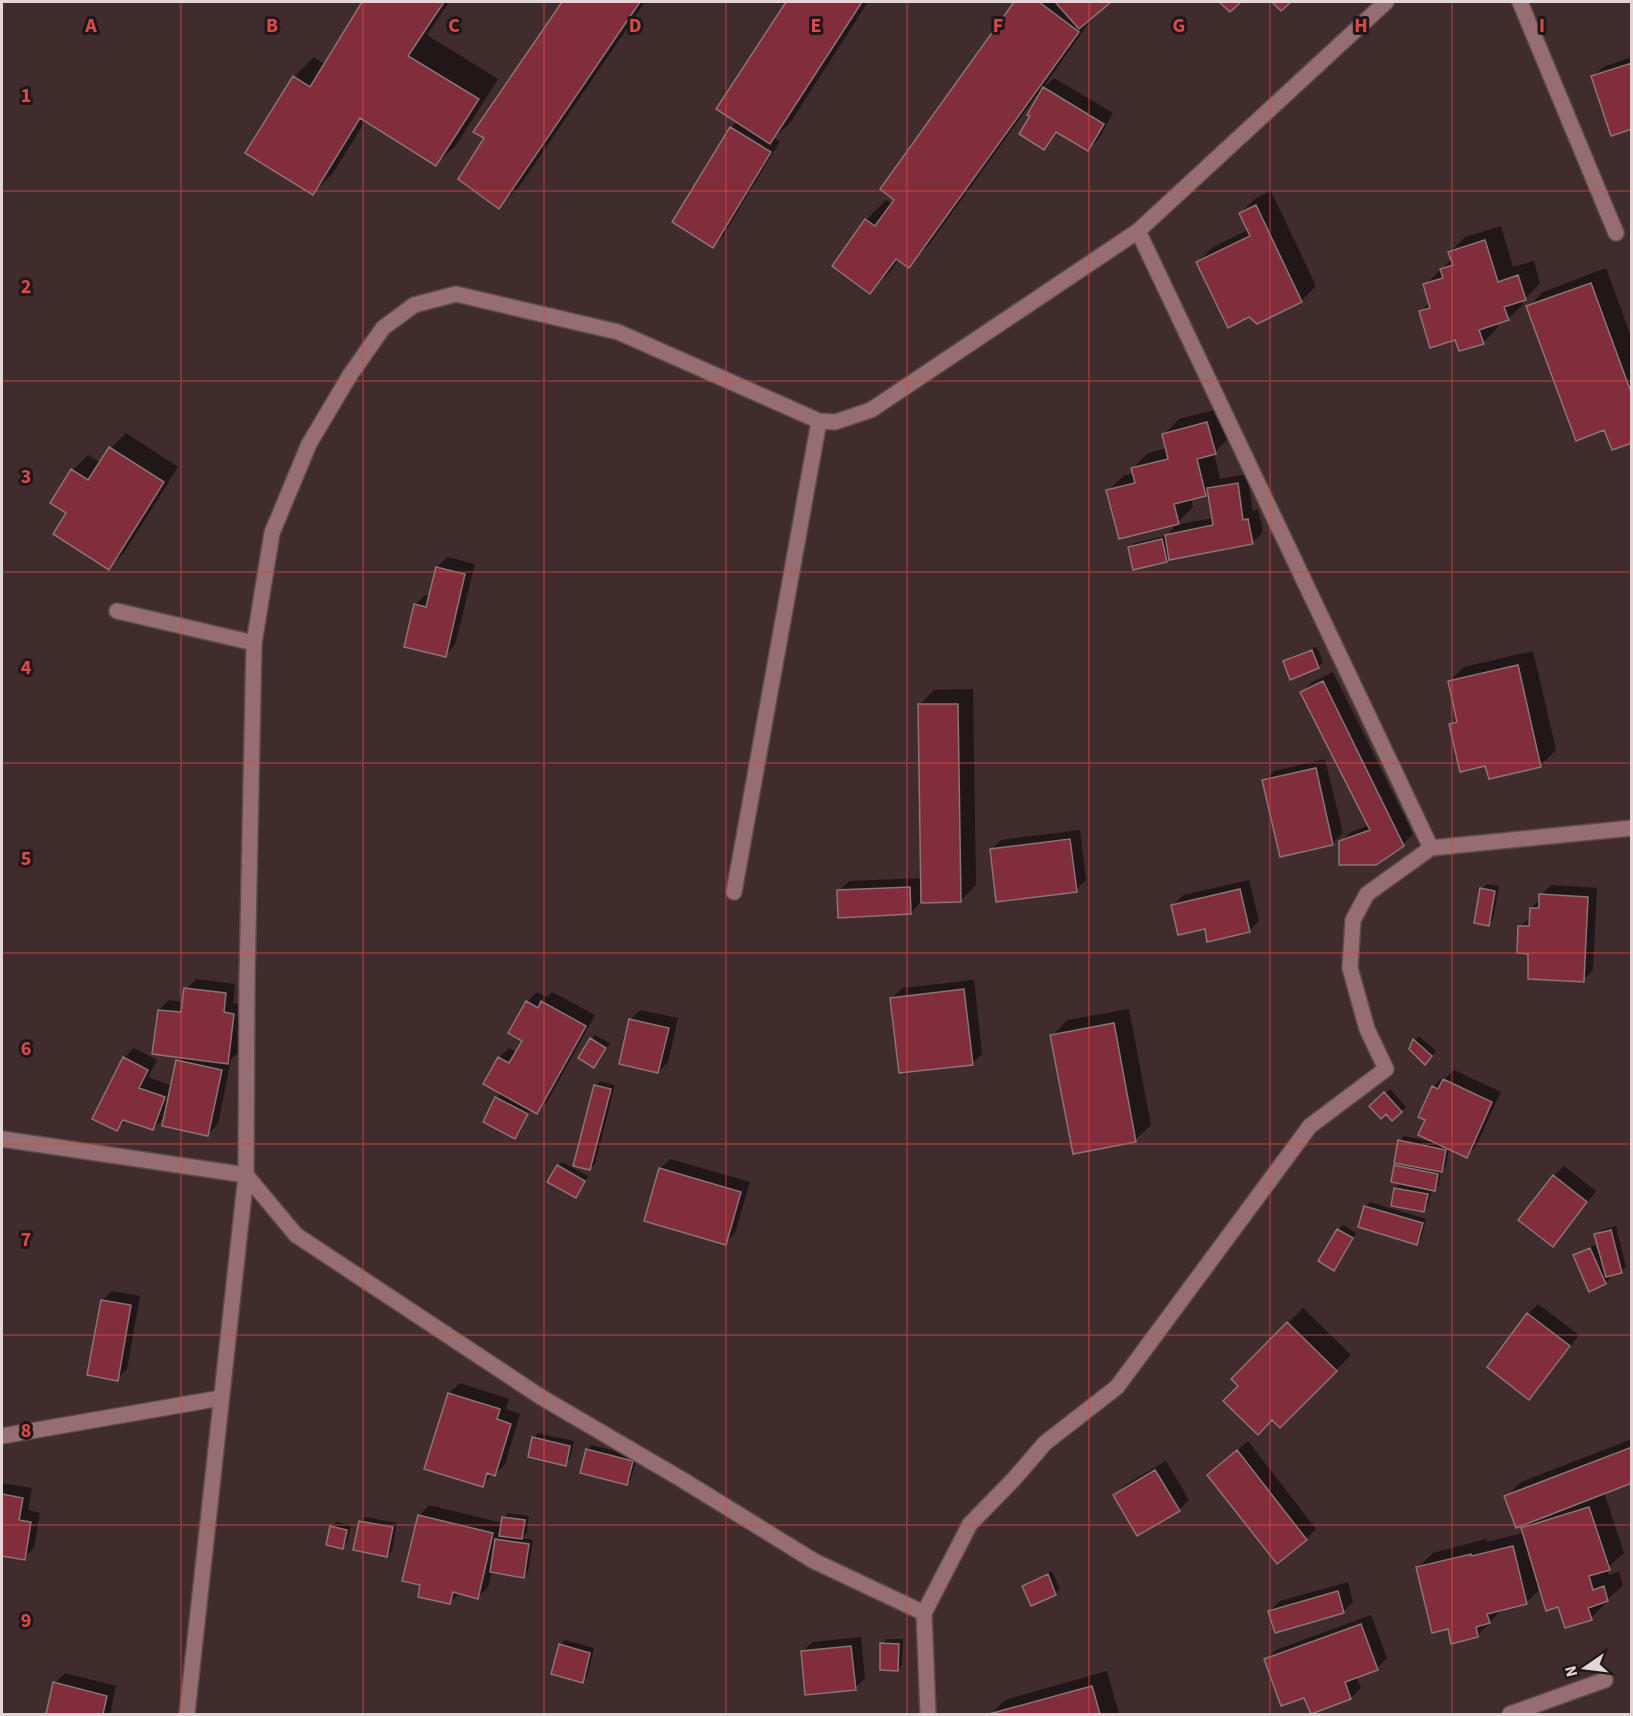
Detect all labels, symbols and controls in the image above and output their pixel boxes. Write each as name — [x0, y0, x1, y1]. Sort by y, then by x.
text: A — [84, 12, 97, 40]
text: B — [266, 12, 278, 40]
text: C — [448, 12, 460, 40]
text: D — [629, 12, 641, 40]
text: E — [811, 12, 821, 40]
text: F — [993, 12, 1003, 40]
text: G — [1173, 12, 1185, 40]
text: H — [1354, 12, 1368, 40]
text: I — [1539, 12, 1545, 40]
text: 1 — [21, 82, 31, 110]
text: 2 — [21, 273, 31, 301]
text: 3 — [21, 463, 31, 491]
text: 4 — [21, 654, 32, 682]
text: 5 — [21, 845, 31, 873]
text: 6 — [21, 1035, 31, 1063]
text: 7 — [21, 1226, 31, 1254]
text: 8 — [21, 1417, 31, 1445]
text: 9 — [21, 1607, 31, 1635]
north arrow — [1555, 1638, 1615, 1698]
text: N — [1559, 1664, 1583, 1679]

